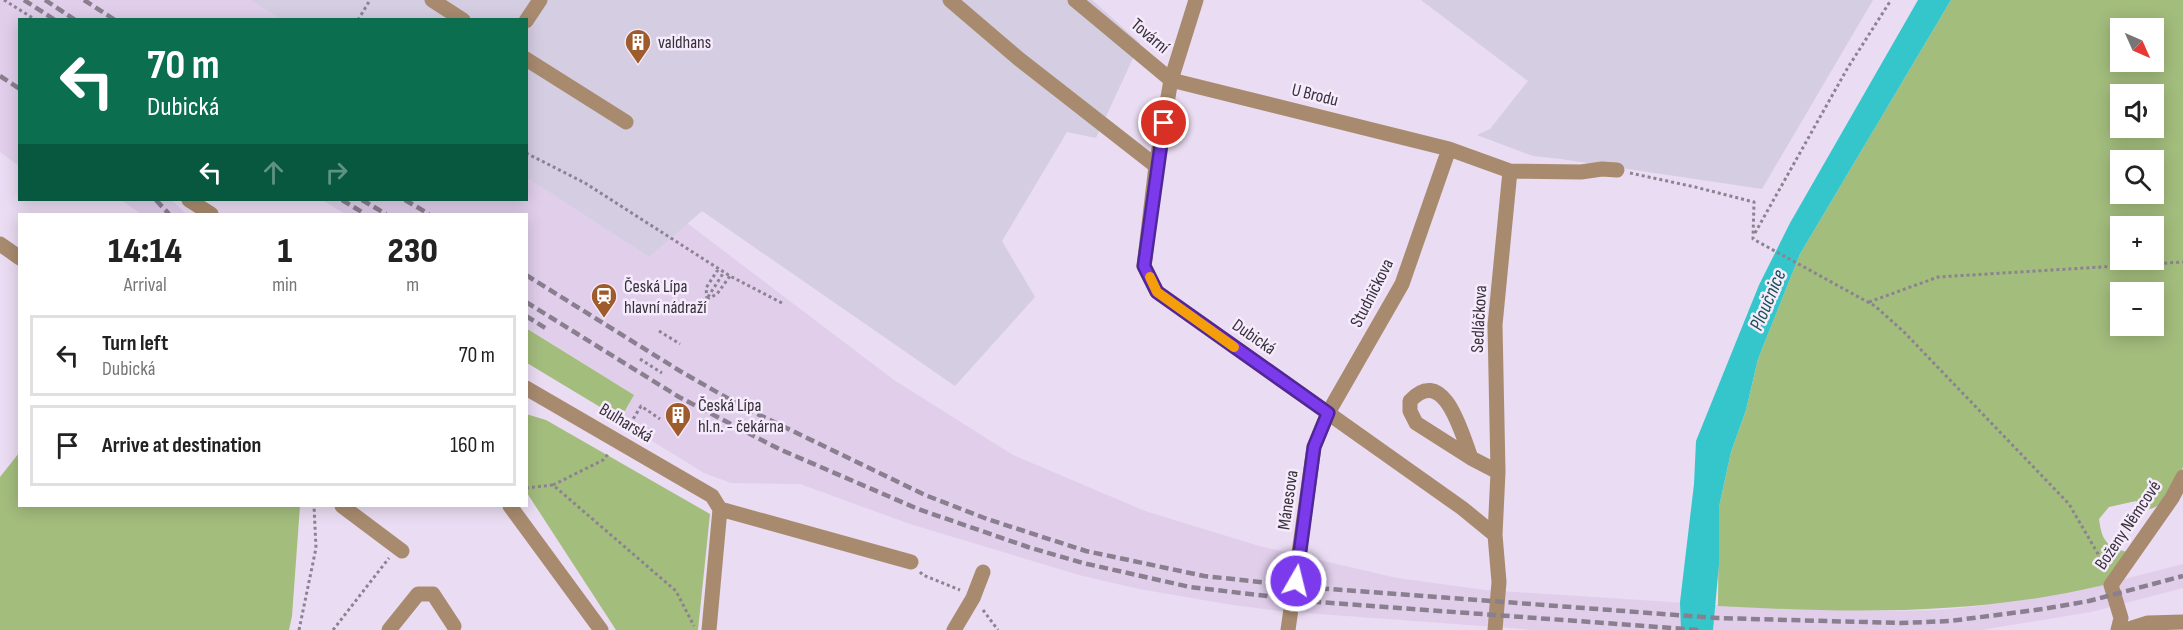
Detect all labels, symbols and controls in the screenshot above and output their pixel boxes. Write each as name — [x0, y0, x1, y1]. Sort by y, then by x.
street label: Tovární — [1127, 14, 1174, 58]
north arrow — [2110, 18, 2164, 72]
map controls — [2110, 18, 2164, 336]
building icon: valdhans — [623, 27, 653, 65]
place label: valdhans — [658, 32, 711, 53]
text: 70 m — [147, 40, 220, 91]
icon: left — [48, 42, 126, 120]
street label: U Brodu — [1290, 79, 1340, 111]
button: sound — [2110, 84, 2164, 138]
text: Dubická — [147, 91, 219, 123]
pin — [1138, 97, 1189, 148]
icon: arrive — [1147, 106, 1180, 139]
button: search — [2110, 150, 2164, 204]
icon: left — [194, 156, 227, 189]
icon: ahead — [257, 156, 290, 189]
icon: right — [320, 156, 353, 189]
button: + — [2110, 216, 2164, 270]
text: 14:14 — [108, 230, 182, 273]
text: 1 — [277, 230, 292, 273]
text: 230 — [387, 230, 438, 273]
street label: Studničkova — [1346, 255, 1398, 331]
water label: Ploučnice — [1745, 266, 1792, 334]
text: Arrival — [124, 273, 167, 297]
text: min — [272, 273, 297, 297]
text: m — [406, 273, 419, 297]
place label: Česká Lípa hlavní nádraží — [624, 276, 707, 318]
station icon: Česká Lípa hlavní nádraží — [589, 281, 619, 319]
button: − — [2110, 282, 2164, 336]
street label: Sedláčkova — [1467, 285, 1491, 353]
street label: Dubická — [1228, 315, 1280, 359]
text: Turn left — [102, 330, 168, 357]
icon: left — [51, 339, 84, 372]
text: 70 m — [459, 342, 495, 369]
text: Dubická — [102, 357, 156, 381]
place label: Česká Lípa hl.n. - čekárna — [698, 395, 784, 437]
street label: Bulharská — [595, 399, 657, 447]
building icon: Česká Lípa hl.n. - čekárna — [663, 400, 693, 438]
icon: arrive — [51, 429, 84, 462]
text: Arrive at destination — [102, 432, 261, 459]
text: 160 m — [450, 432, 495, 459]
street label: Mánesova — [1273, 469, 1303, 531]
street label: Boženy Němcové — [2091, 477, 2165, 573]
position arrow — [1264, 549, 1328, 613]

